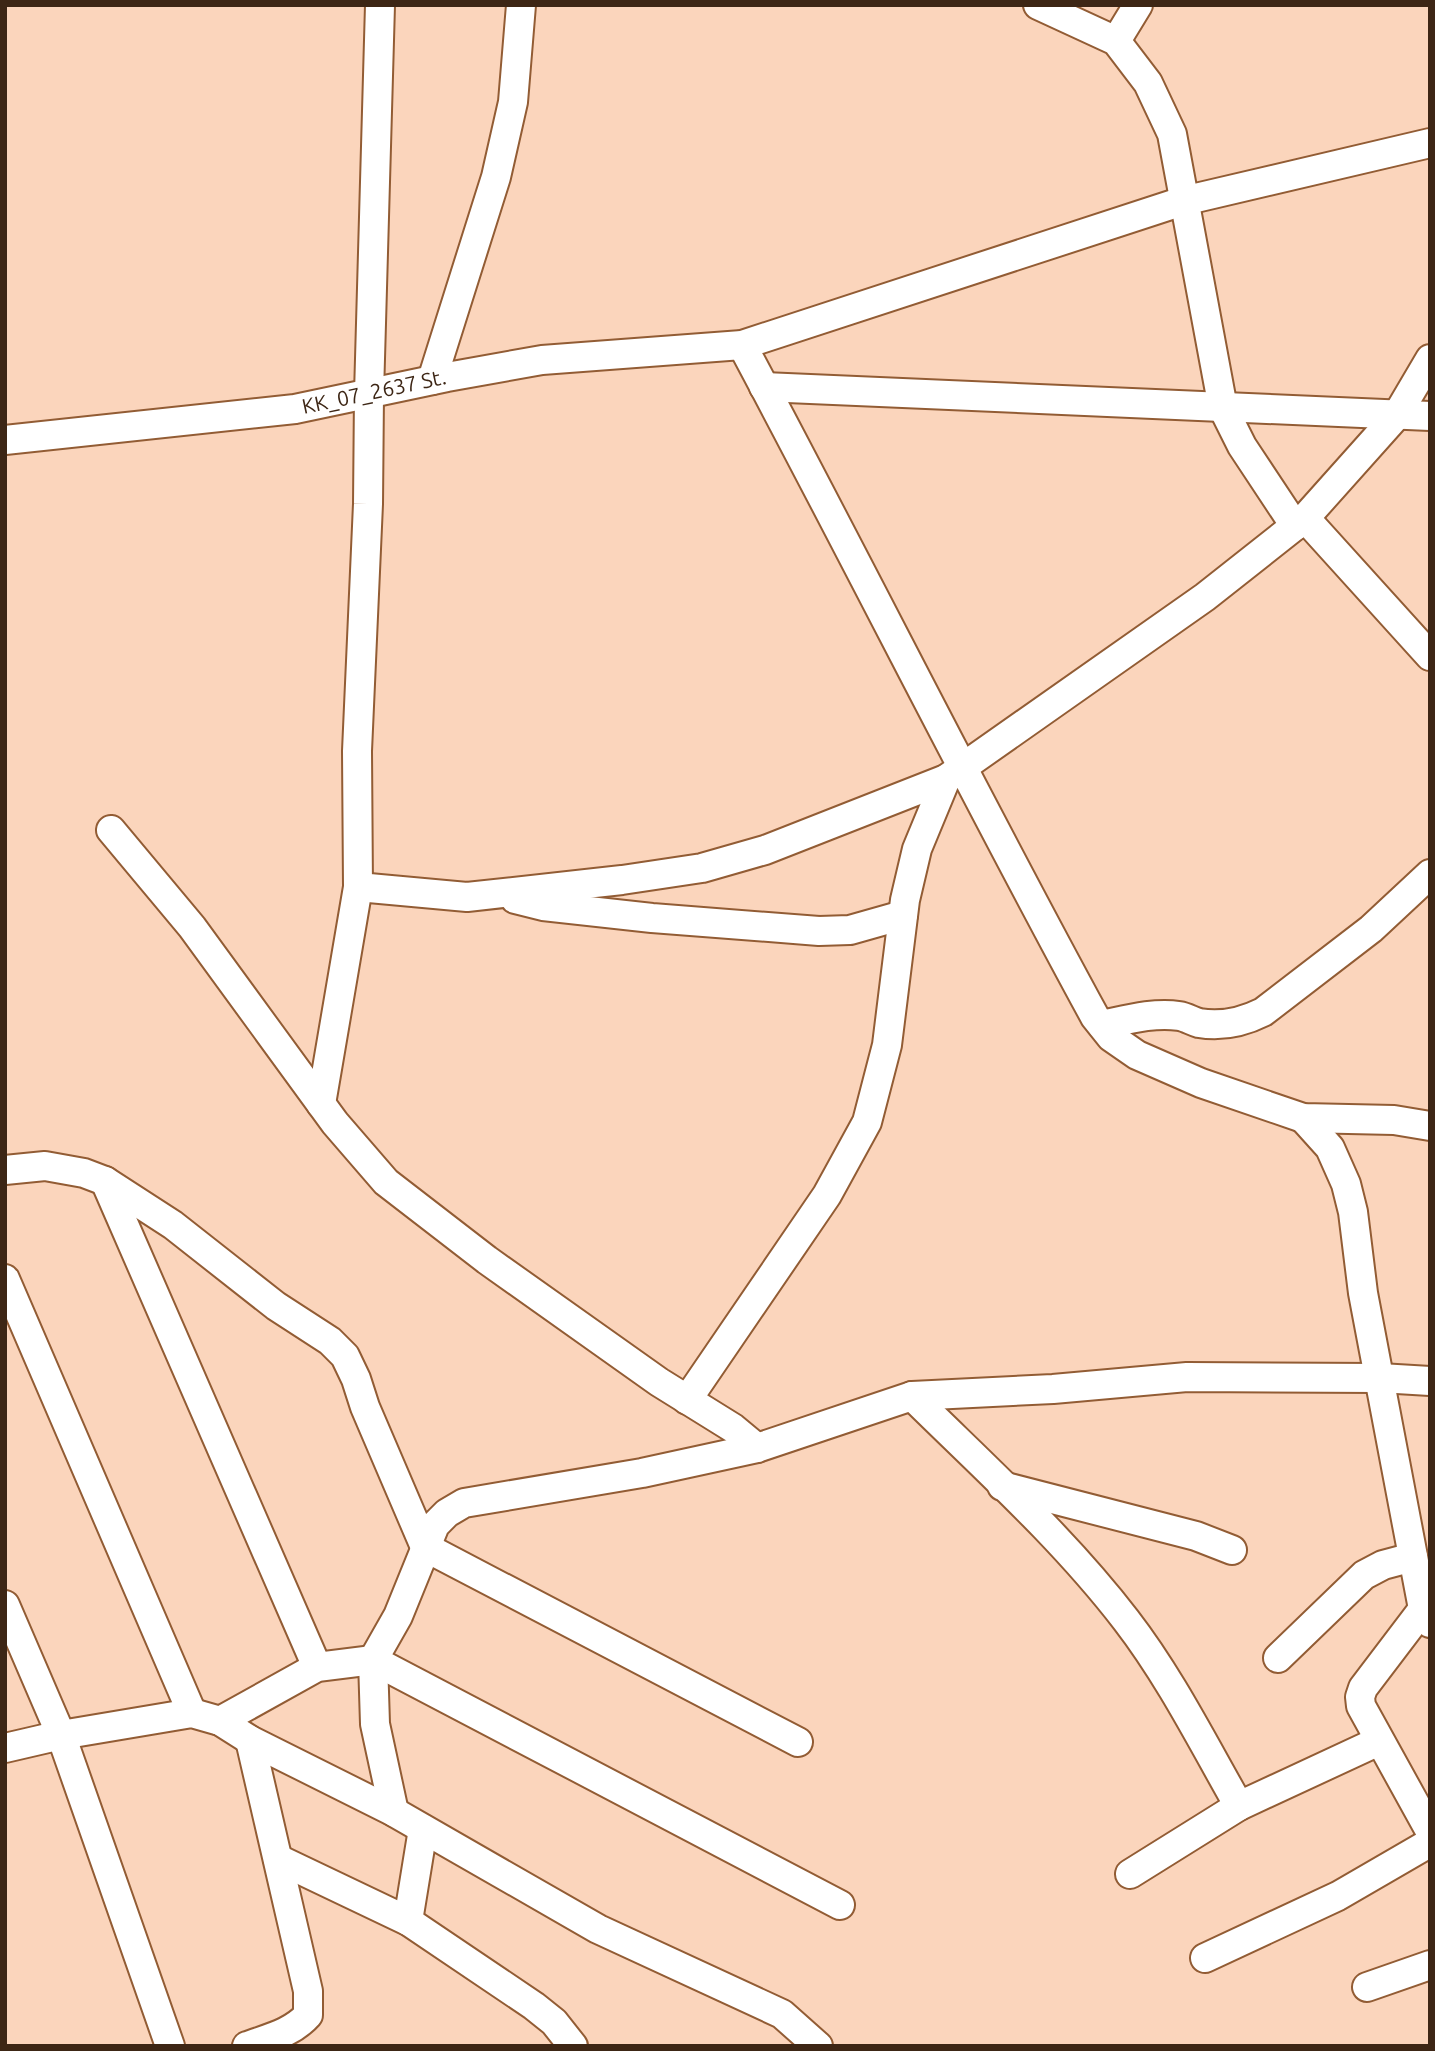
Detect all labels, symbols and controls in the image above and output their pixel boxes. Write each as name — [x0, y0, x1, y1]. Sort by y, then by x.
street label: KK_07_2637 St. — [300, 364, 448, 419]

